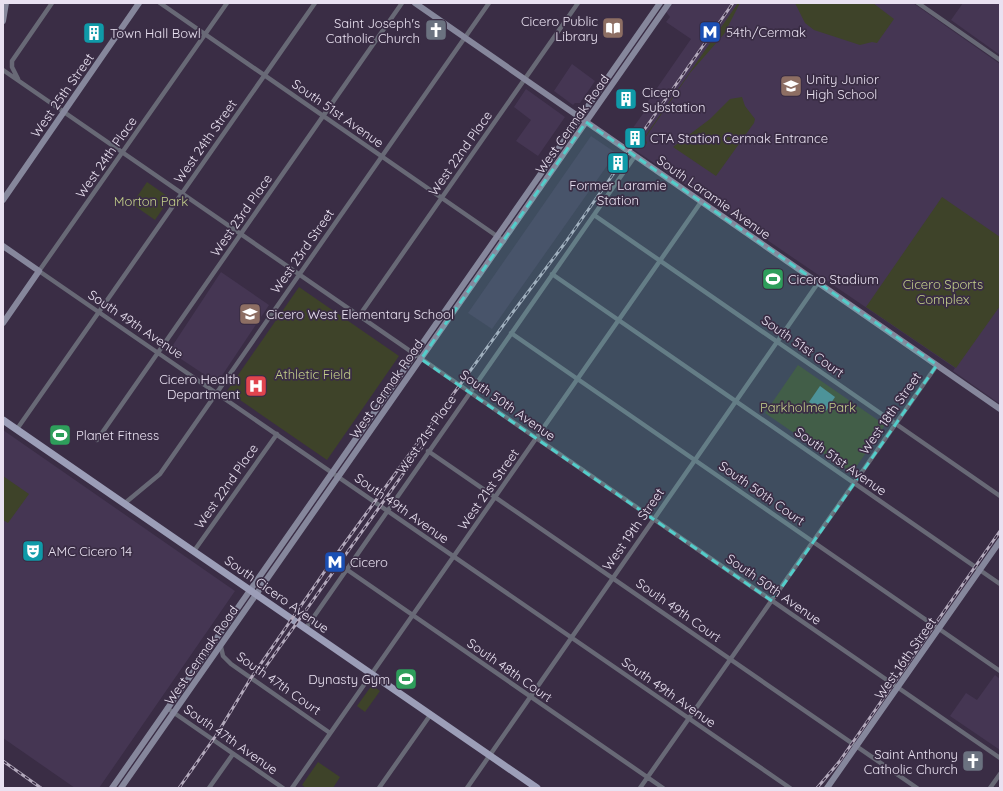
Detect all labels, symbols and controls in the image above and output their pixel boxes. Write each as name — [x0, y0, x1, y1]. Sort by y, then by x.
place label: Cicero Public Library — [521, 13, 598, 44]
place label: Saint Joseph's Catholic Church — [326, 15, 420, 46]
library icon: Cicero Public Library — [600, 15, 626, 41]
church icon: Saint Joseph's Catholic Church — [423, 17, 449, 43]
metro station icon: 54th/Cermak — [697, 19, 723, 45]
building icon: Town Hall Bowl — [81, 20, 107, 46]
place label: 54th/Cermak — [726, 24, 806, 40]
place label: Town Hall Bowl — [110, 25, 201, 41]
street label: West 25th Street — [27, 50, 97, 140]
street label: West Cermak Road — [532, 71, 612, 177]
place label: Unity Junior High School — [806, 71, 879, 102]
school or university icon: Unity Junior High School — [778, 73, 804, 99]
street label: South 51st Avenue — [289, 75, 387, 151]
place label: Cicero Substation — [642, 84, 706, 115]
building icon: Cicero Substation — [613, 86, 639, 112]
street label: West 24th Street — [170, 96, 240, 186]
street label: West 22nd Place — [425, 108, 495, 198]
street label: West 24th Place — [72, 113, 140, 201]
building icon: CTA Station Cermak Entrance — [622, 125, 648, 151]
place label: CTA Station Cermak Entrance — [650, 130, 828, 146]
building icon: Former Laramie Station — [605, 150, 631, 176]
street label: South Laramie Avenue — [654, 152, 774, 242]
street label: West 23rd Place — [207, 171, 275, 259]
place label: Former Laramie Station — [569, 177, 667, 208]
park label: Morton Park — [114, 193, 188, 209]
street label: West 23rd Street — [267, 206, 337, 296]
sports icon: Cicero Stadium — [760, 266, 786, 292]
place label: Cicero Stadium — [788, 271, 879, 287]
park label: Cicero Sports Complex — [903, 276, 983, 307]
street label: South 49th Avenue — [85, 286, 187, 362]
school or university icon: Cicero West Elementary School — [237, 301, 263, 327]
place label: Cicero West Elementary School — [266, 306, 454, 322]
street label: South 51st Court — [759, 312, 847, 380]
street label: West Cermak Road — [346, 336, 426, 442]
park label: Athletic Field — [275, 366, 351, 382]
street label: South 50th Avenue — [457, 366, 559, 444]
street label: West 18th Street — [856, 369, 924, 457]
place label: Cicero Health Department — [159, 371, 240, 402]
hospital icon: Cicero Health Department — [243, 373, 269, 399]
street label: West 21st Place — [393, 392, 459, 476]
park label: Parkholme Park — [760, 399, 856, 415]
sports icon: Planet Fitness — [47, 422, 73, 448]
street label: South 51st Avenue — [792, 423, 890, 499]
place label: Planet Fitness — [76, 427, 159, 443]
street label: West 22nd Place — [191, 441, 261, 531]
street label: West 21st Street — [454, 445, 522, 533]
street label: South 50th Court — [716, 457, 808, 529]
street label: South 49th Avenue — [352, 469, 452, 547]
street label: West 19th Street — [599, 485, 667, 573]
theatre icon: AMC Cicero 14 — [20, 538, 46, 564]
place label: AMC Cicero 14 — [48, 543, 132, 559]
metro station icon: Cicero — [322, 549, 348, 575]
street label: South 50th Avenue — [723, 550, 825, 628]
street label: South Cicero Avenue — [222, 552, 332, 636]
place label: Cicero — [350, 554, 388, 570]
street label: South 49th Court — [633, 575, 725, 645]
street label: West Cermak Road — [161, 602, 241, 708]
street label: West 16th Street — [871, 614, 939, 702]
street label: South 48th Court — [464, 635, 556, 705]
street label: South 47th Court — [234, 648, 324, 718]
street label: South 49th Avenue — [619, 653, 719, 731]
sports icon: Dynasty Gym — [393, 666, 419, 692]
place label: Dynasty Gym — [308, 671, 390, 687]
street label: South 47th Avenue — [181, 701, 281, 777]
place label: Saint Anthony Catholic Church — [864, 746, 958, 777]
church icon: Saint Anthony Catholic Church — [960, 748, 986, 774]

